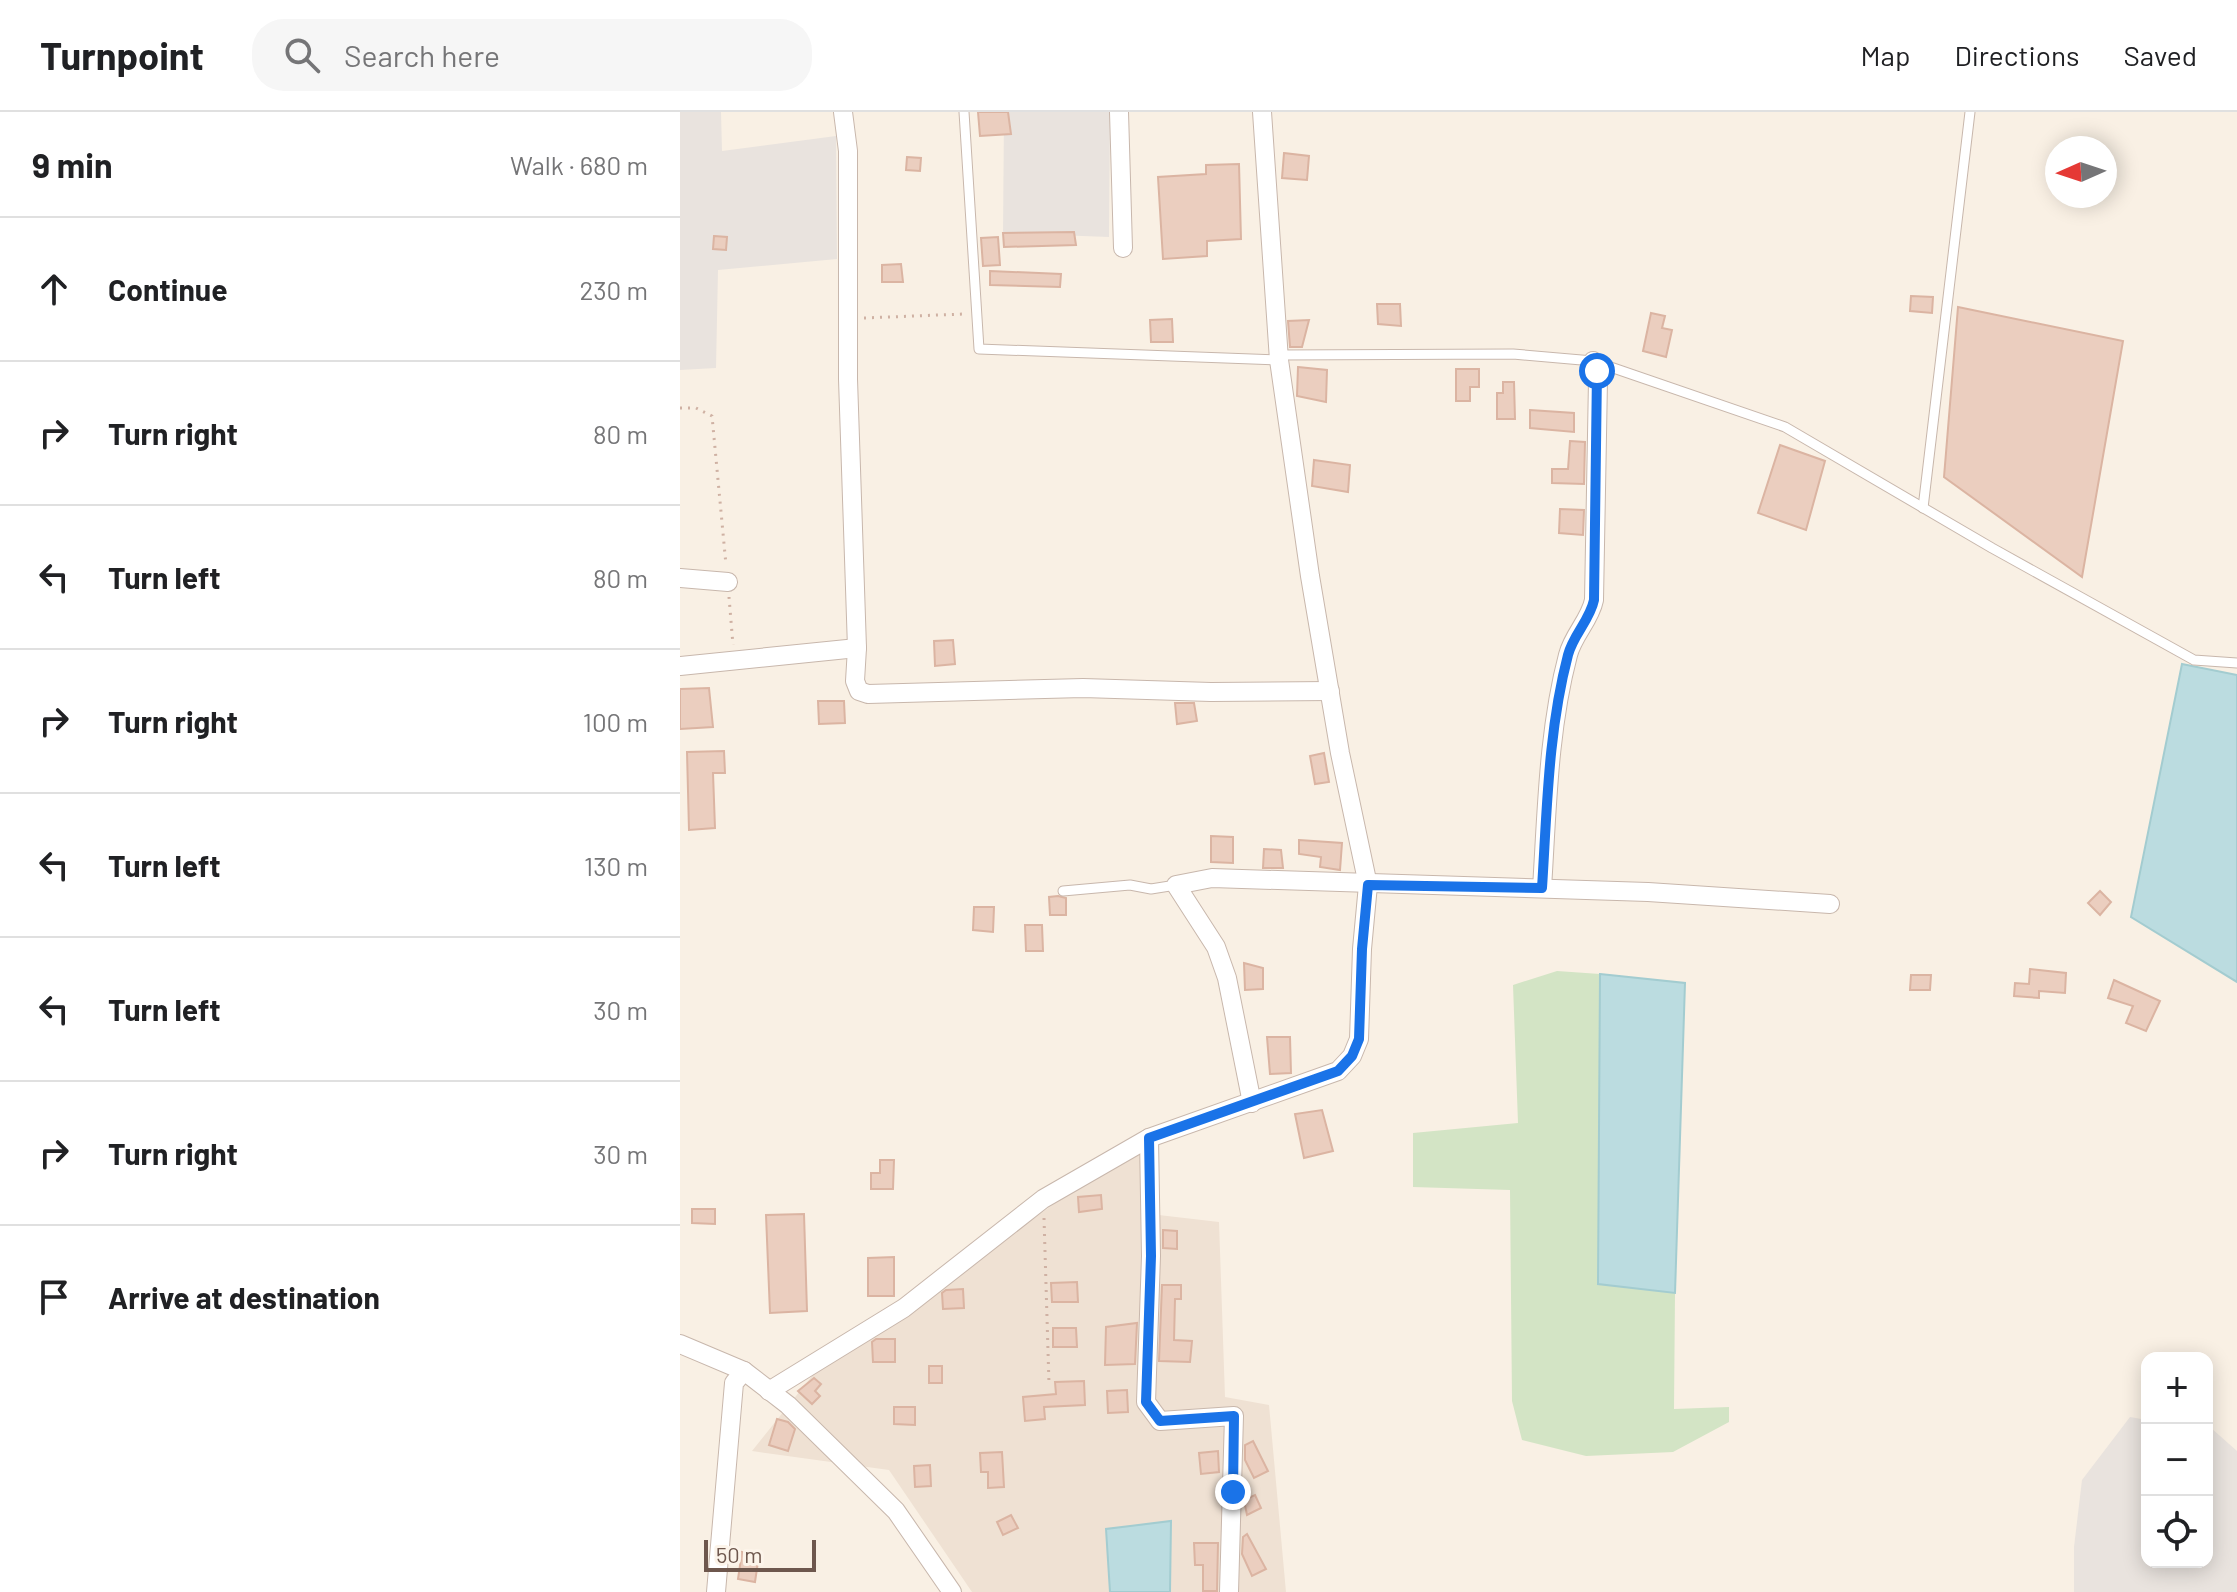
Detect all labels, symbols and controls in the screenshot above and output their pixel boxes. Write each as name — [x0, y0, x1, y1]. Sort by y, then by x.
search box — [252, 19, 812, 91]
text: Turnpoint — [40, 32, 204, 78]
icon: search — [280, 33, 324, 77]
text: Search here — [344, 37, 500, 73]
text: Map — [1861, 38, 1910, 72]
text: Directions — [1954, 38, 2080, 72]
text: Saved — [2124, 38, 2197, 72]
north arrow — [2045, 136, 2117, 208]
text: 9 min — [32, 144, 113, 185]
text: Walk · 680 m — [510, 149, 648, 180]
icon: ahead — [32, 267, 76, 311]
text: Continue — [108, 271, 228, 307]
text: 230 m — [579, 274, 648, 305]
route start — [1579, 353, 1615, 389]
icon: right — [32, 411, 76, 455]
text: Turn right — [108, 415, 238, 451]
text: 80 m — [593, 418, 648, 449]
icon: left — [32, 555, 76, 599]
text: Turn left — [108, 559, 221, 595]
text: 80 m — [593, 562, 648, 593]
icon: right — [32, 699, 76, 743]
text: Turn right — [108, 703, 238, 739]
text: 100 m — [583, 706, 648, 737]
icon: left — [32, 843, 76, 887]
text: Turn left — [108, 847, 221, 883]
text: 130 m — [584, 850, 648, 881]
icon: left — [32, 987, 76, 1031]
text: Turn left — [108, 991, 221, 1027]
text: 30 m — [593, 994, 648, 1025]
icon: right — [32, 1131, 76, 1175]
text: Turn right — [108, 1135, 238, 1171]
text: 30 m — [593, 1138, 648, 1169]
icon: arrive — [32, 1275, 76, 1319]
text: Arrive at destination — [108, 1279, 380, 1315]
map controls — [2141, 1352, 2213, 1568]
button: + — [2141, 1352, 2213, 1424]
button: − — [2141, 1424, 2213, 1496]
route end — [1215, 1474, 1251, 1510]
button: locate — [2141, 1496, 2213, 1568]
scale bar — [704, 1536, 816, 1572]
text: 50 m — [716, 1541, 762, 1567]

